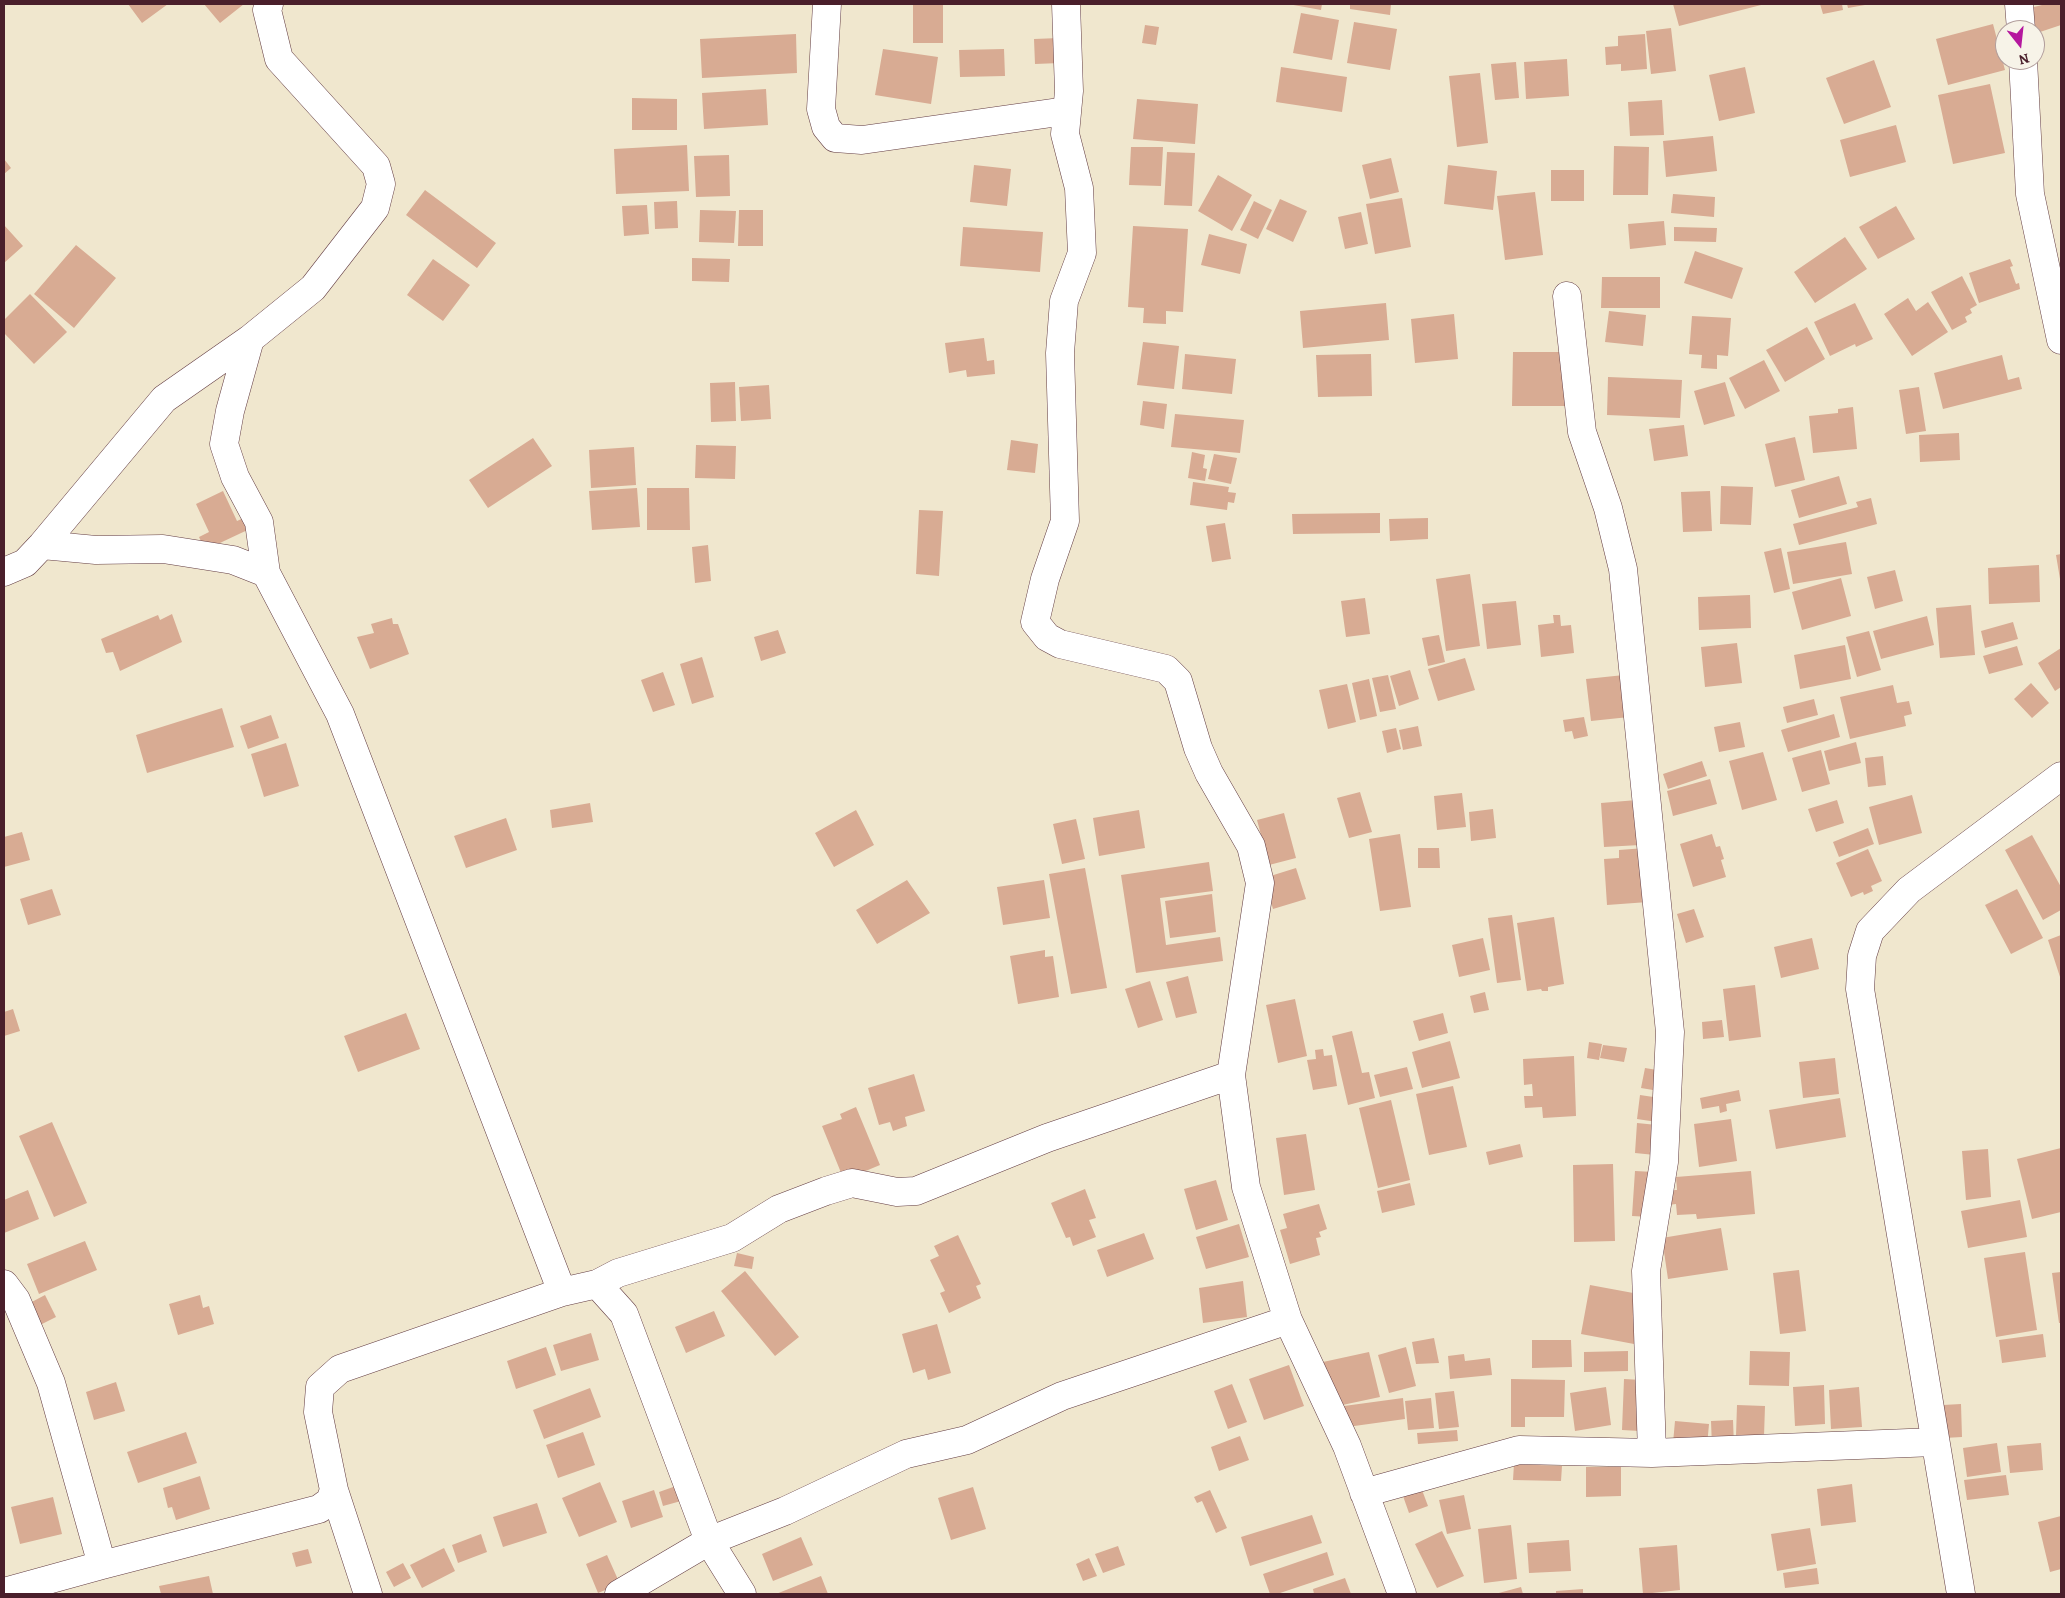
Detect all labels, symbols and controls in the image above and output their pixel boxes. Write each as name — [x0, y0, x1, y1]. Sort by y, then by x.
north arrow — [1995, 20, 2045, 70]
text: N — [2016, 48, 2032, 69]

